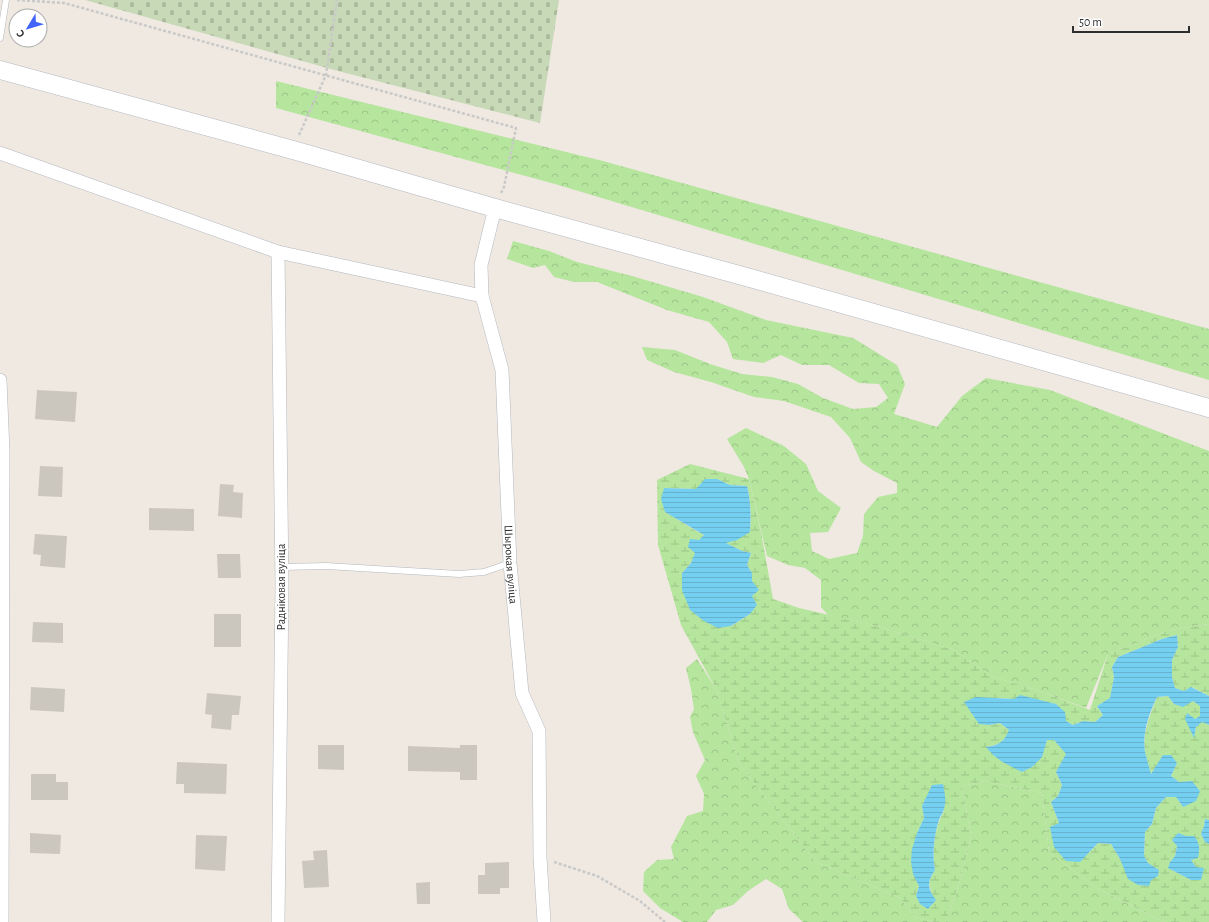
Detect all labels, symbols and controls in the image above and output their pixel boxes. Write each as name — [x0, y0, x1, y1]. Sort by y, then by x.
north arrow — [8, 8, 48, 48]
scale bar — [1073, 8, 1189, 34]
text: 50 m — [1079, 16, 1102, 28]
text: С — [14, 28, 27, 40]
street label: Шырокая вуліца — [502, 525, 520, 605]
street label: Радніковая вуліца — [275, 543, 288, 630]

